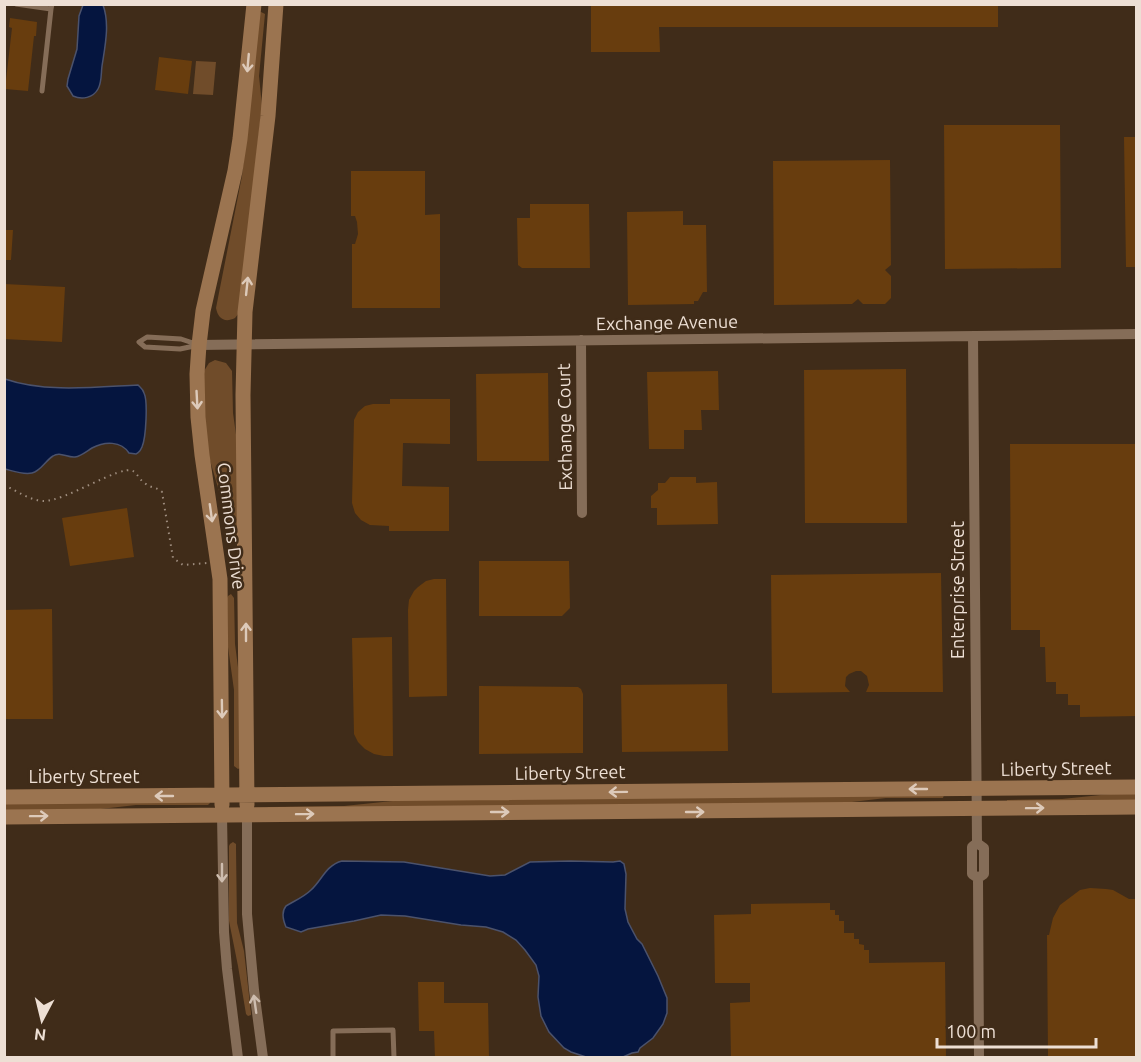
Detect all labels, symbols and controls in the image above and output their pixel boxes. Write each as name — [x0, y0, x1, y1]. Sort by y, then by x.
one-way arrow — [242, 52, 253, 72]
one-way arrow — [242, 276, 253, 296]
street label: Exchange Avenue — [596, 311, 738, 333]
street label: Exchange Court — [553, 363, 575, 491]
one-way arrow — [192, 390, 203, 409]
street label: Commons Drive — [214, 461, 250, 591]
one-way arrow — [205, 503, 216, 523]
street label: Enterprise Street — [947, 521, 967, 659]
one-way arrow — [240, 623, 252, 643]
one-way arrow — [216, 698, 227, 718]
street label: Liberty Street — [1000, 757, 1112, 779]
street label: Liberty Street — [514, 761, 626, 783]
street label: Liberty Street — [29, 766, 139, 786]
one-way arrow — [909, 783, 929, 795]
one-way arrow — [609, 786, 629, 798]
one-way arrow — [154, 790, 174, 802]
one-way arrow — [1025, 802, 1045, 814]
one-way arrow — [490, 806, 510, 818]
one-way arrow — [685, 806, 705, 818]
one-way arrow — [295, 808, 315, 820]
one-way arrow — [29, 811, 49, 822]
one-way arrow — [216, 863, 228, 883]
north arrow — [12, 990, 72, 1050]
one-way arrow — [250, 995, 261, 1015]
scale bar — [937, 1011, 1096, 1049]
text: 100 m — [946, 1021, 996, 1041]
text: N — [33, 1025, 47, 1045]

